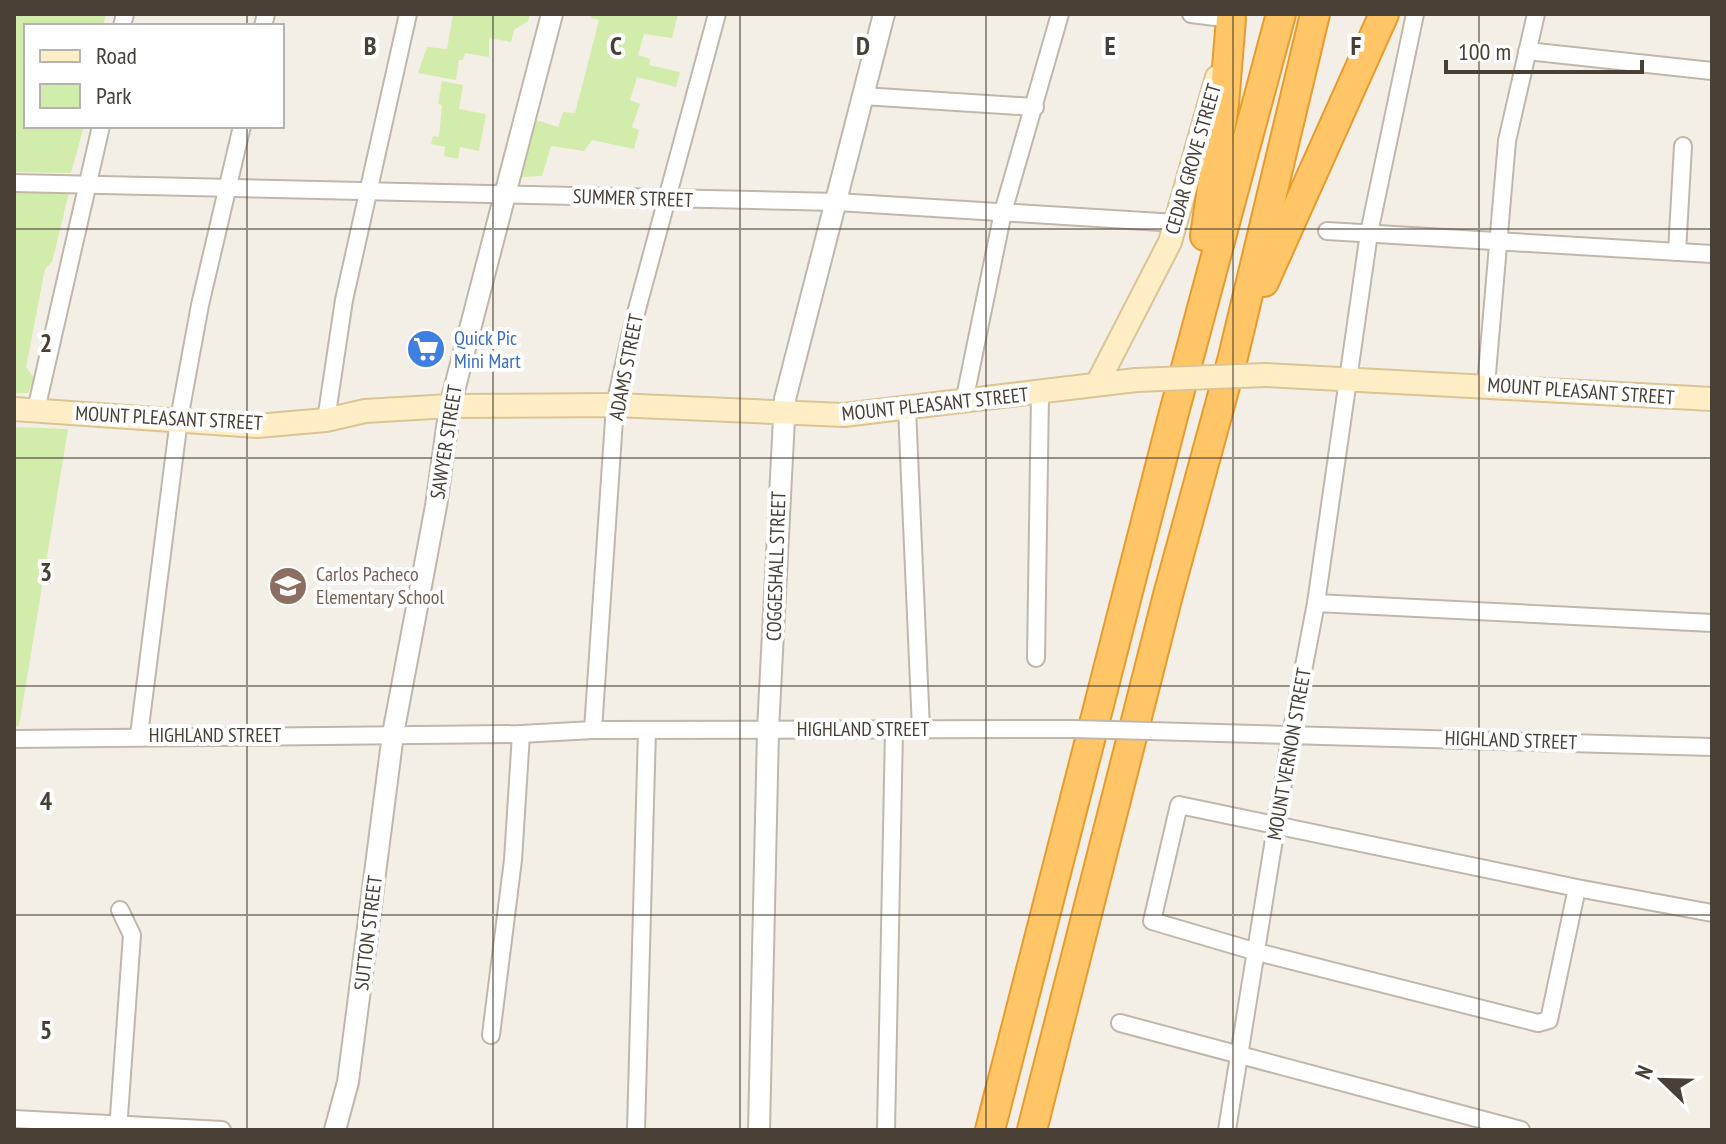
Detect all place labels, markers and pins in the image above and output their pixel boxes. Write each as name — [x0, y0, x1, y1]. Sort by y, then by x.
place label: Quick Pic Mini Mart — [454, 325, 521, 374]
supermarket icon: Quick Pic Mini Mart — [405, 328, 447, 370]
place label: Carlos Pacheco Elementary School — [316, 561, 444, 610]
school or university icon: Carlos Pacheco Elementary School — [267, 565, 309, 607]

